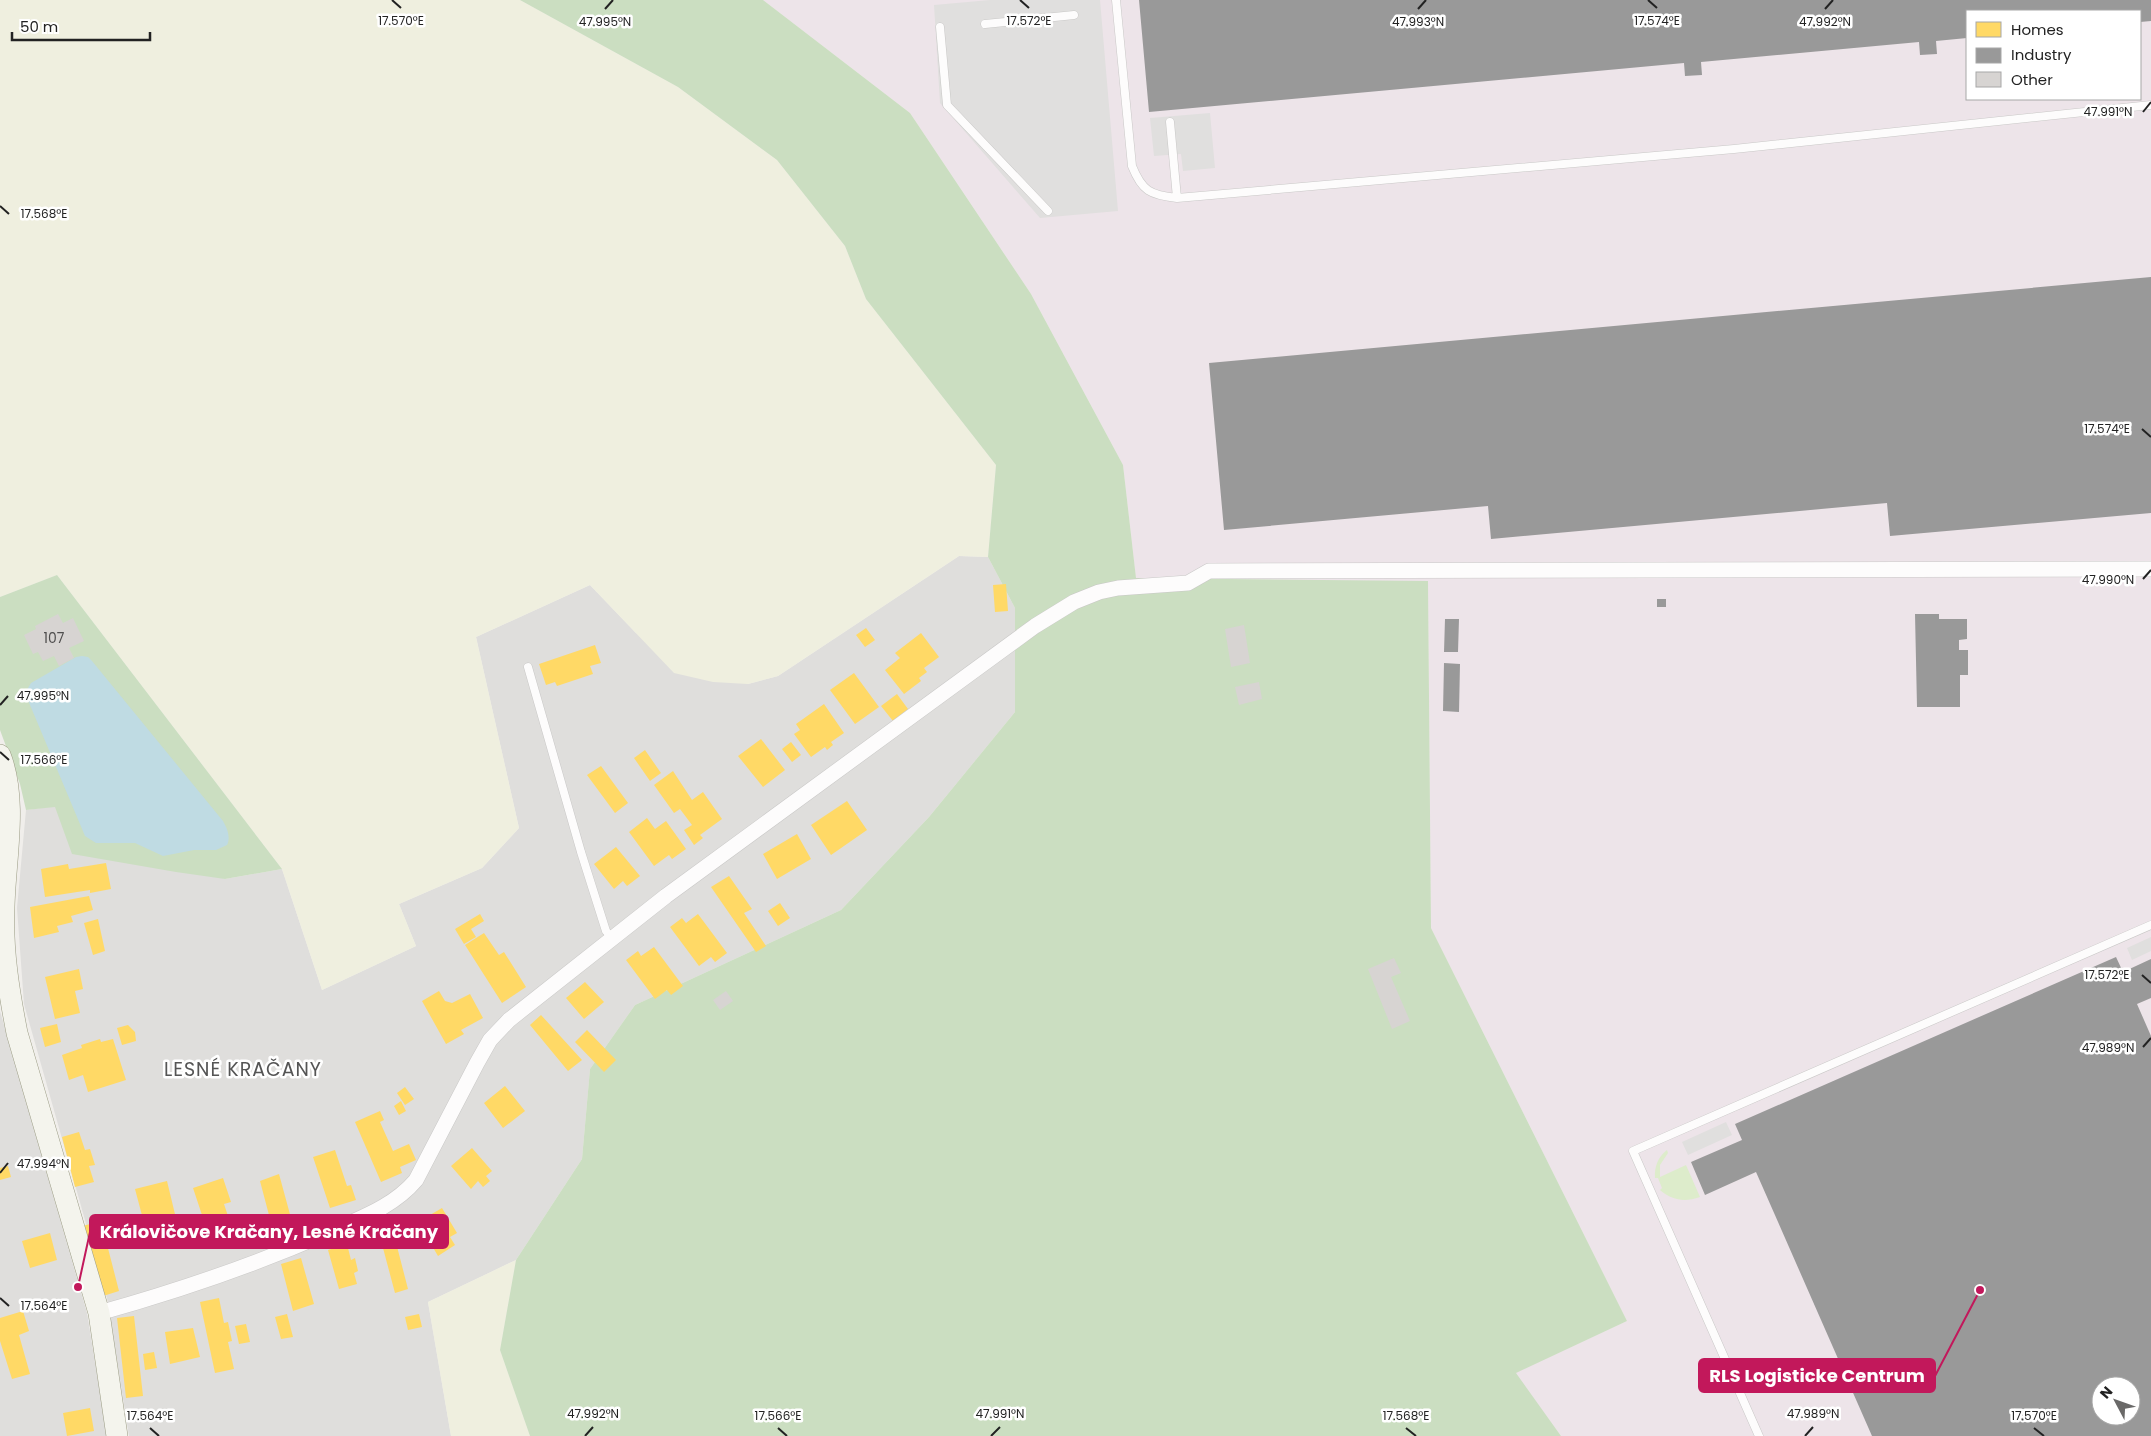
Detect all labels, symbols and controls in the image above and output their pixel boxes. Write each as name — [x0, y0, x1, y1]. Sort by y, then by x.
scale bar — [12, 10, 150, 42]
legend — [1966, 10, 2141, 100]
text: 17.570°E — [378, 12, 424, 29]
text: 17.572°E — [1007, 12, 1051, 29]
text: 17.574°E — [1634, 12, 1680, 29]
text: 47.995°N — [579, 13, 631, 30]
text: 47.993°N — [1392, 13, 1444, 30]
text: 47.992°N — [1799, 13, 1851, 30]
text: 50 m — [20, 16, 58, 37]
text: Homes — [2011, 19, 2064, 40]
text: Industry — [2011, 44, 2072, 65]
text: Other — [2011, 69, 2053, 90]
text: 47.991°N — [2084, 103, 2132, 120]
text: 17.568°E — [21, 205, 67, 222]
text: 17.574°E — [2084, 420, 2130, 437]
text: 47.990°N — [2082, 571, 2134, 588]
house number: 107 — [44, 628, 65, 648]
text: 47.995°N — [17, 687, 69, 704]
text: 17.566°E — [21, 751, 67, 768]
text: 17.572°E — [2085, 966, 2129, 983]
text: 47.989°N — [2082, 1039, 2134, 1056]
district label: LESNÉ KRAČANY — [164, 1056, 322, 1083]
text: 47.994°N — [17, 1155, 69, 1172]
callout: Královičove Kračany, Lesné Kračany — [90, 1215, 448, 1248]
text: Královičove Kračany, Lesné Kračany — [100, 1219, 439, 1244]
text: 17.564°E — [21, 1297, 67, 1314]
callout: RLS Logisticke Centrum — [1699, 1359, 1935, 1392]
text: RLS Logisticke Centrum — [1709, 1363, 1925, 1388]
north arrow — [2091, 1376, 2141, 1426]
text: N — [2095, 1382, 2117, 1403]
text: 47.992°N — [567, 1405, 619, 1422]
text: 47.991°N — [976, 1405, 1024, 1422]
text: 47.989°N — [1787, 1405, 1839, 1422]
text: 17.564°E — [127, 1407, 173, 1424]
text: 17.566°E — [755, 1407, 801, 1424]
text: 17.568°E — [1383, 1407, 1429, 1424]
text: 17.570°E — [2011, 1407, 2057, 1424]

